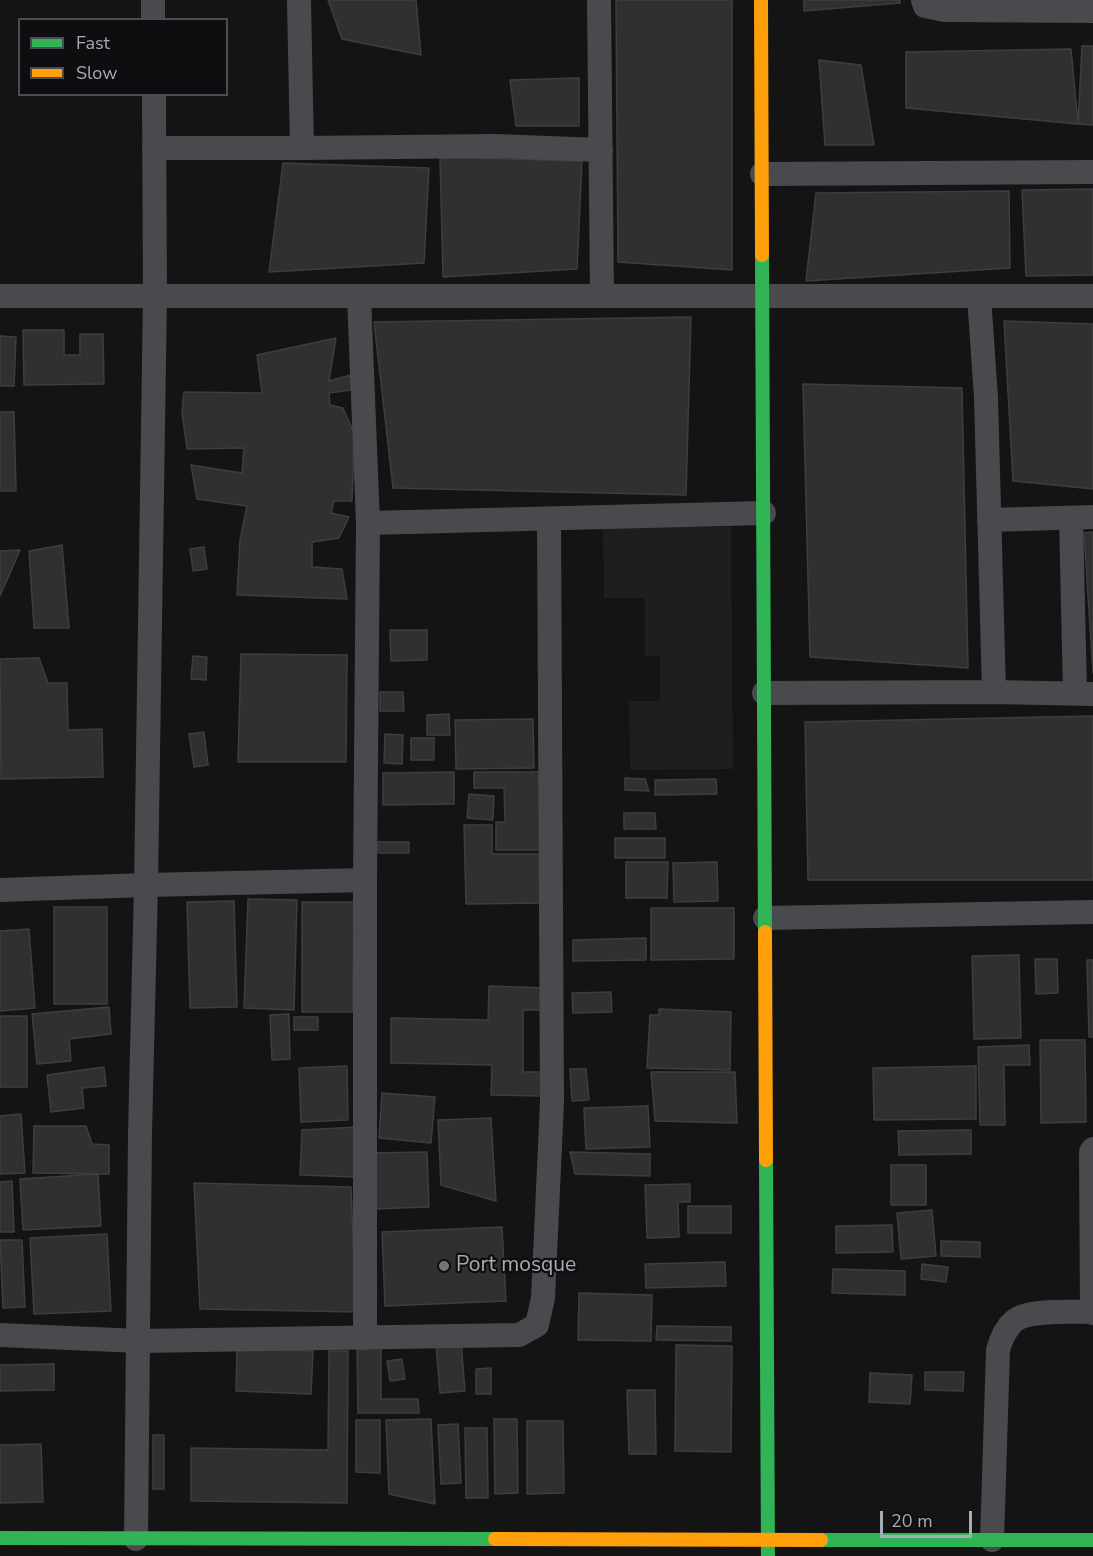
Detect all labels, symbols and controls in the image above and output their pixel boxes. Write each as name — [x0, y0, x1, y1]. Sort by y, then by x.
legend — [18, 18, 228, 96]
text: Fast — [76, 31, 110, 55]
text: Slow — [76, 61, 117, 85]
place label: Port mosque — [456, 1253, 576, 1279]
marker: Port mosque — [437, 1259, 451, 1273]
scale bar — [883, 1499, 974, 1537]
text: 20 m — [891, 1509, 933, 1533]

